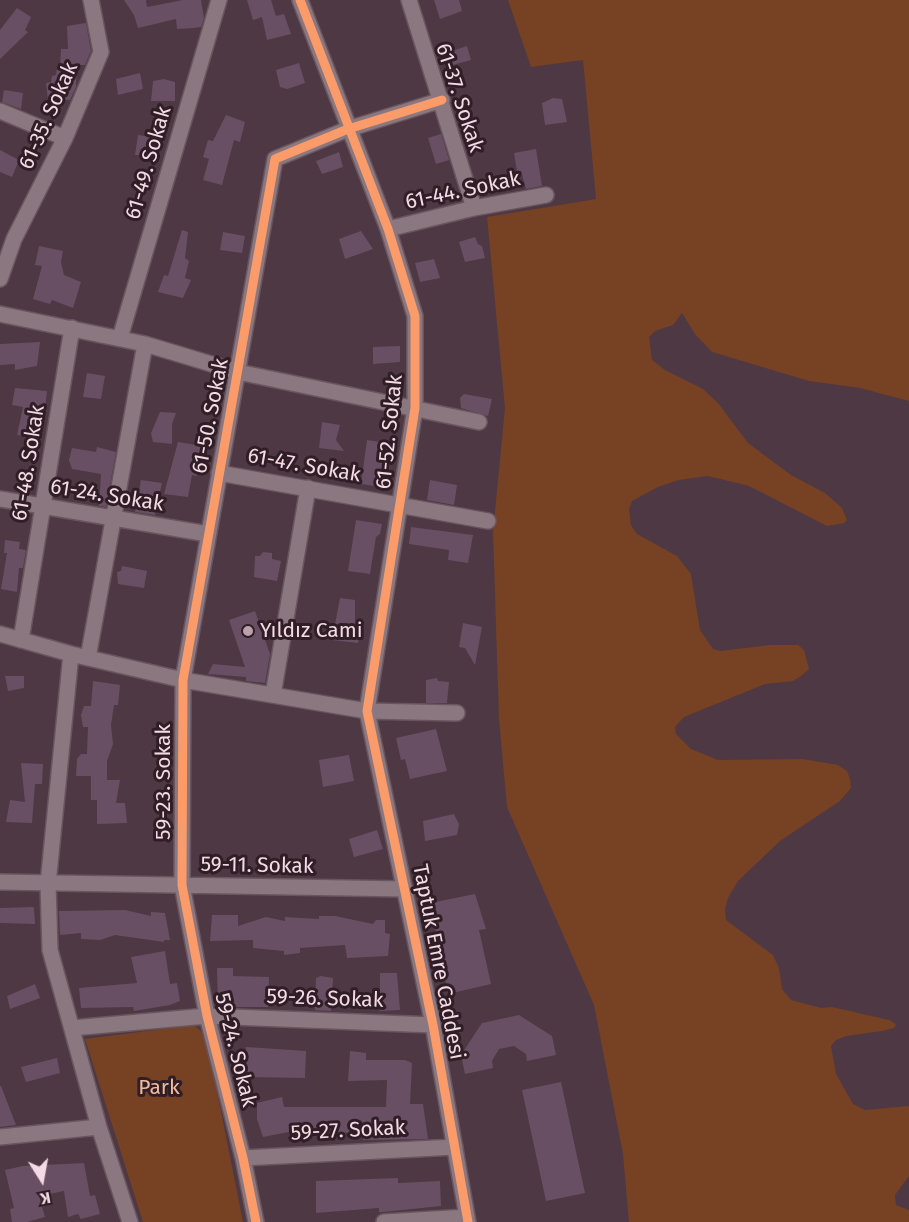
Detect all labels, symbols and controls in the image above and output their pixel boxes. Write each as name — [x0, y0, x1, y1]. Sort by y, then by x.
street label: 61-37. Sokak — [430, 40, 488, 156]
street label: 61-35. Sokak — [14, 59, 84, 173]
street label: 61-49. Sokak — [121, 104, 177, 222]
street label: 61-44. Sokak — [403, 167, 523, 215]
street label: 61-50. Sokak — [188, 356, 234, 476]
street label: 61-52. Sokak — [371, 373, 409, 491]
street label: 61-48. Sokak — [7, 403, 51, 523]
street label: 61-47. Sokak — [245, 444, 363, 488]
street label: 61-24. Sokak — [49, 475, 165, 517]
place label: Yıldız Cami — [260, 618, 363, 644]
marker: Yıldız Cami — [241, 624, 255, 638]
street label: 59-23. Sokak — [151, 724, 177, 840]
street label: 59-11. Sokak — [200, 852, 314, 880]
street label: Taptuk Emre Caddesi — [407, 862, 469, 1062]
street label: 59-26. Sokak — [266, 984, 384, 1014]
street label: 59-24. Sokak — [209, 991, 261, 1109]
park label: Park — [138, 1075, 180, 1101]
street label: 59-27. Sokak — [290, 1115, 406, 1147]
north arrow — [12, 1150, 72, 1210]
text: K — [39, 1188, 52, 1208]

